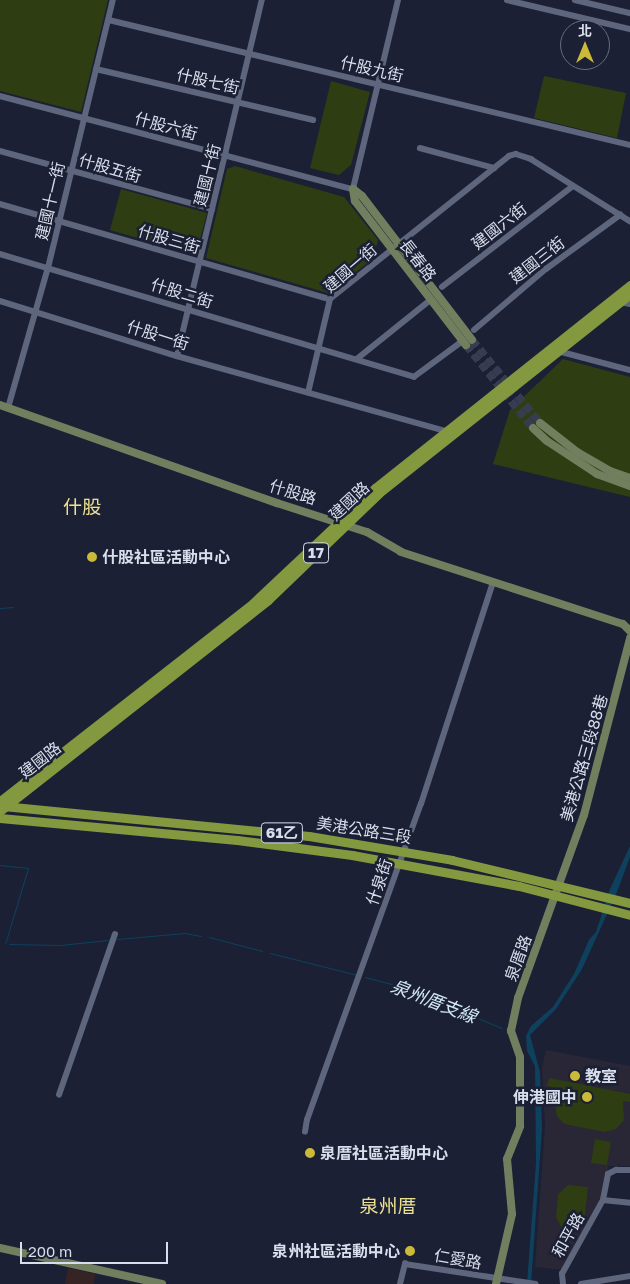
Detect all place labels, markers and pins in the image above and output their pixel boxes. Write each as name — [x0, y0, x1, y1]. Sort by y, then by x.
place label: 什股社區活動中心 — [102, 547, 230, 567]
marker: 什股社區活動中心 — [86, 551, 98, 563]
place label: 教室 — [585, 1066, 617, 1086]
marker: 教室 — [569, 1070, 581, 1082]
place label: 伸港國中 — [513, 1087, 577, 1107]
marker: 伸港國中 — [581, 1091, 593, 1103]
place label: 泉厝社區活動中心 — [320, 1143, 448, 1163]
marker: 泉厝社區活動中心 — [304, 1147, 316, 1159]
place label: 泉州社區活動中心 — [272, 1241, 400, 1261]
marker: 泉州社區活動中心 — [404, 1245, 416, 1257]

